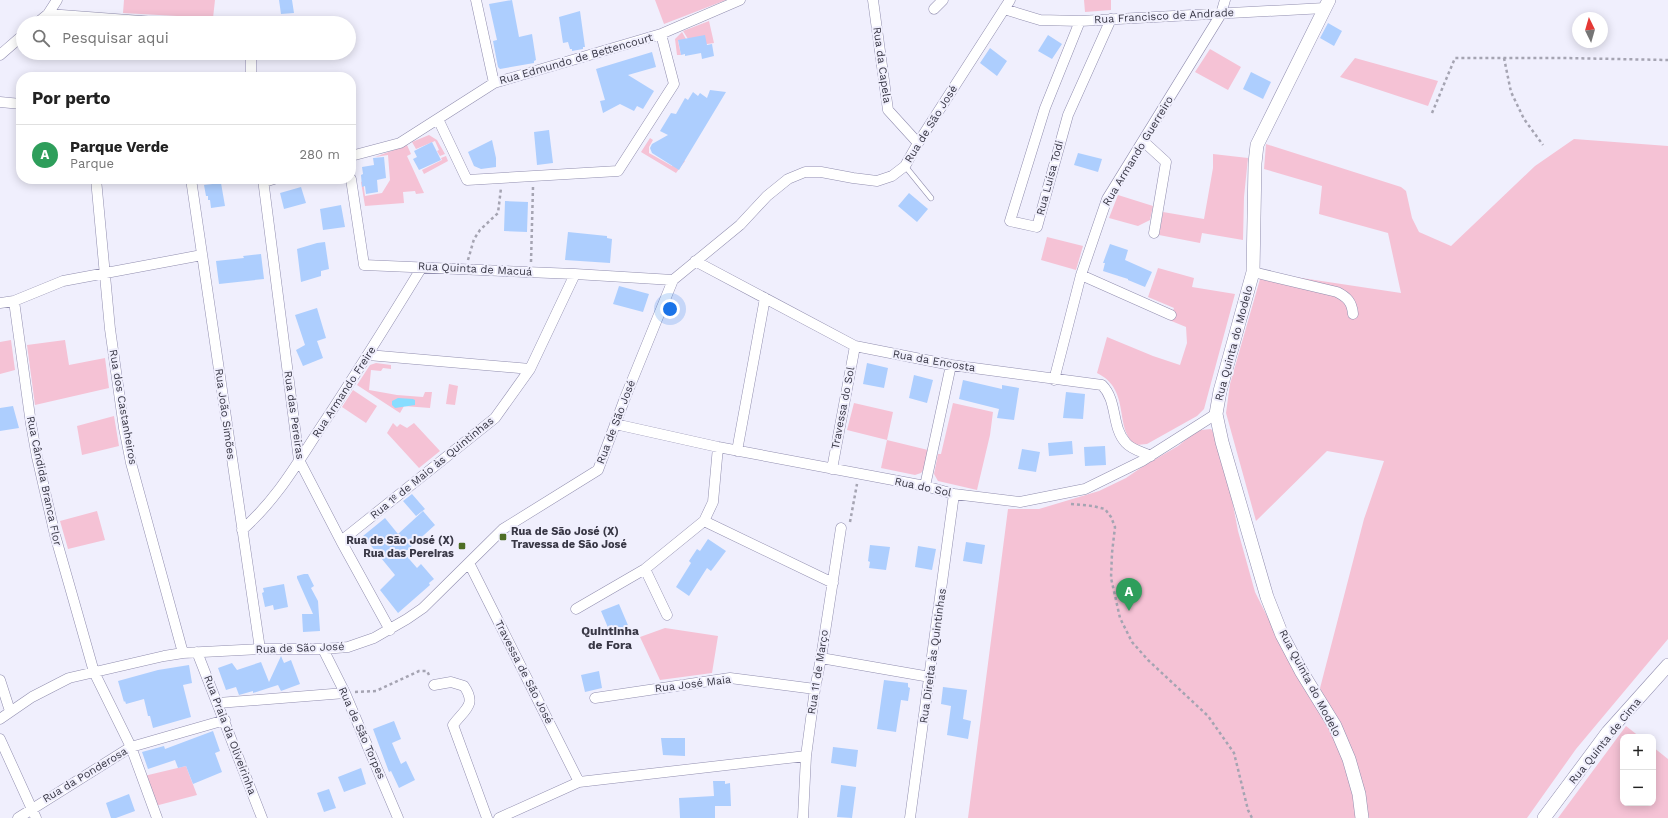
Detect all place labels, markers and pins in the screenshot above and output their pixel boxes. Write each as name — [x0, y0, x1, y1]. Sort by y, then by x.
place label: Rua de São José (X) Travessa de São José — [511, 525, 627, 551]
marker: Rua de São José (X) Travessa de São José — [498, 532, 508, 542]
place label: Rua de São José (X) Rua das Pereiras — [346, 534, 454, 560]
marker: Rua de São José (X) Rua das Pereiras — [457, 541, 467, 551]
pin: A — [1116, 578, 1142, 611]

